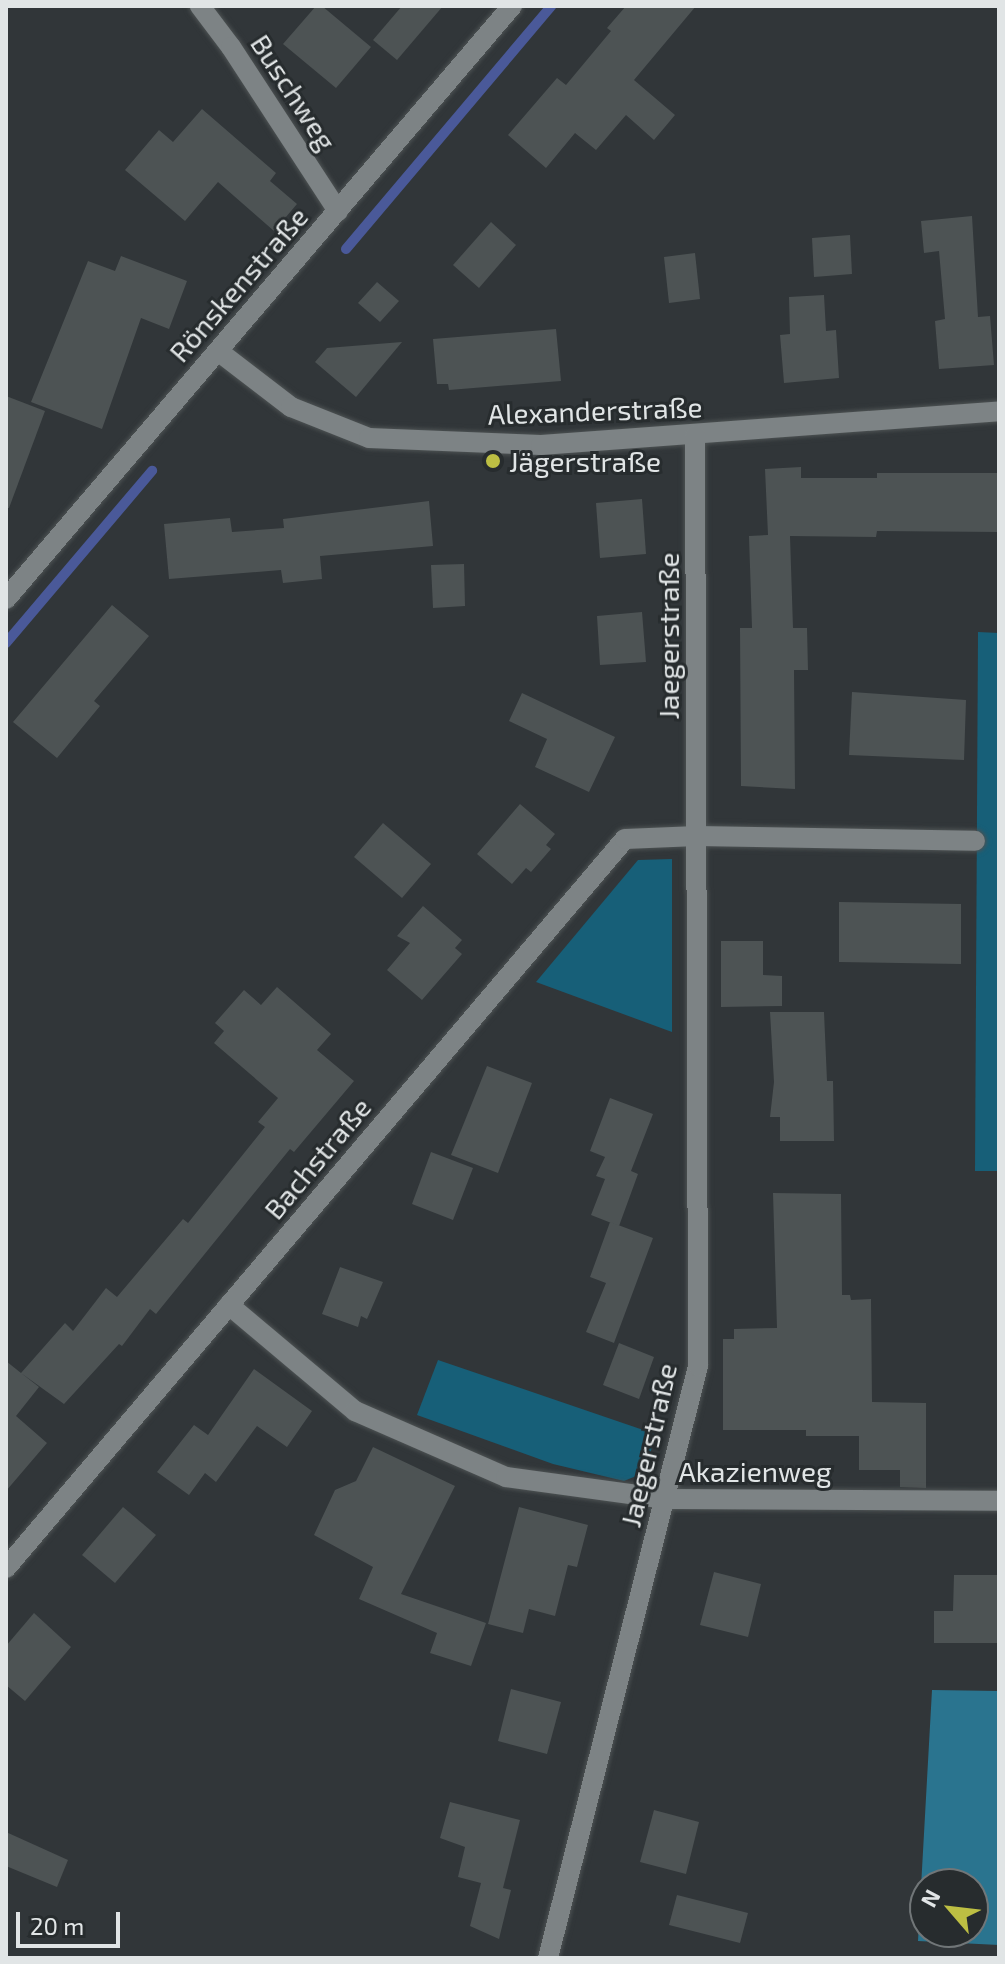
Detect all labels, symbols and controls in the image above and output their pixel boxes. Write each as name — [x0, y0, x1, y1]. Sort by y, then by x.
street label: Buschweg — [244, 28, 344, 156]
street label: Rönskenstraße — [162, 200, 314, 368]
street label: Alexanderstraße — [487, 389, 703, 431]
place label: Jägerstraße — [509, 444, 661, 478]
marker: Jägerstraße — [484, 452, 502, 470]
street label: Jaegerstraße — [651, 552, 685, 720]
street label: Bachstraße — [257, 1090, 377, 1226]
street label: Jaegerstraße — [613, 1360, 683, 1530]
street label: Akazienweg — [678, 1454, 832, 1488]
north arrow — [909, 1868, 989, 1948]
text: N — [914, 1885, 945, 1911]
scale bar — [20, 1896, 124, 1946]
text: 20 m — [30, 1911, 84, 1940]

